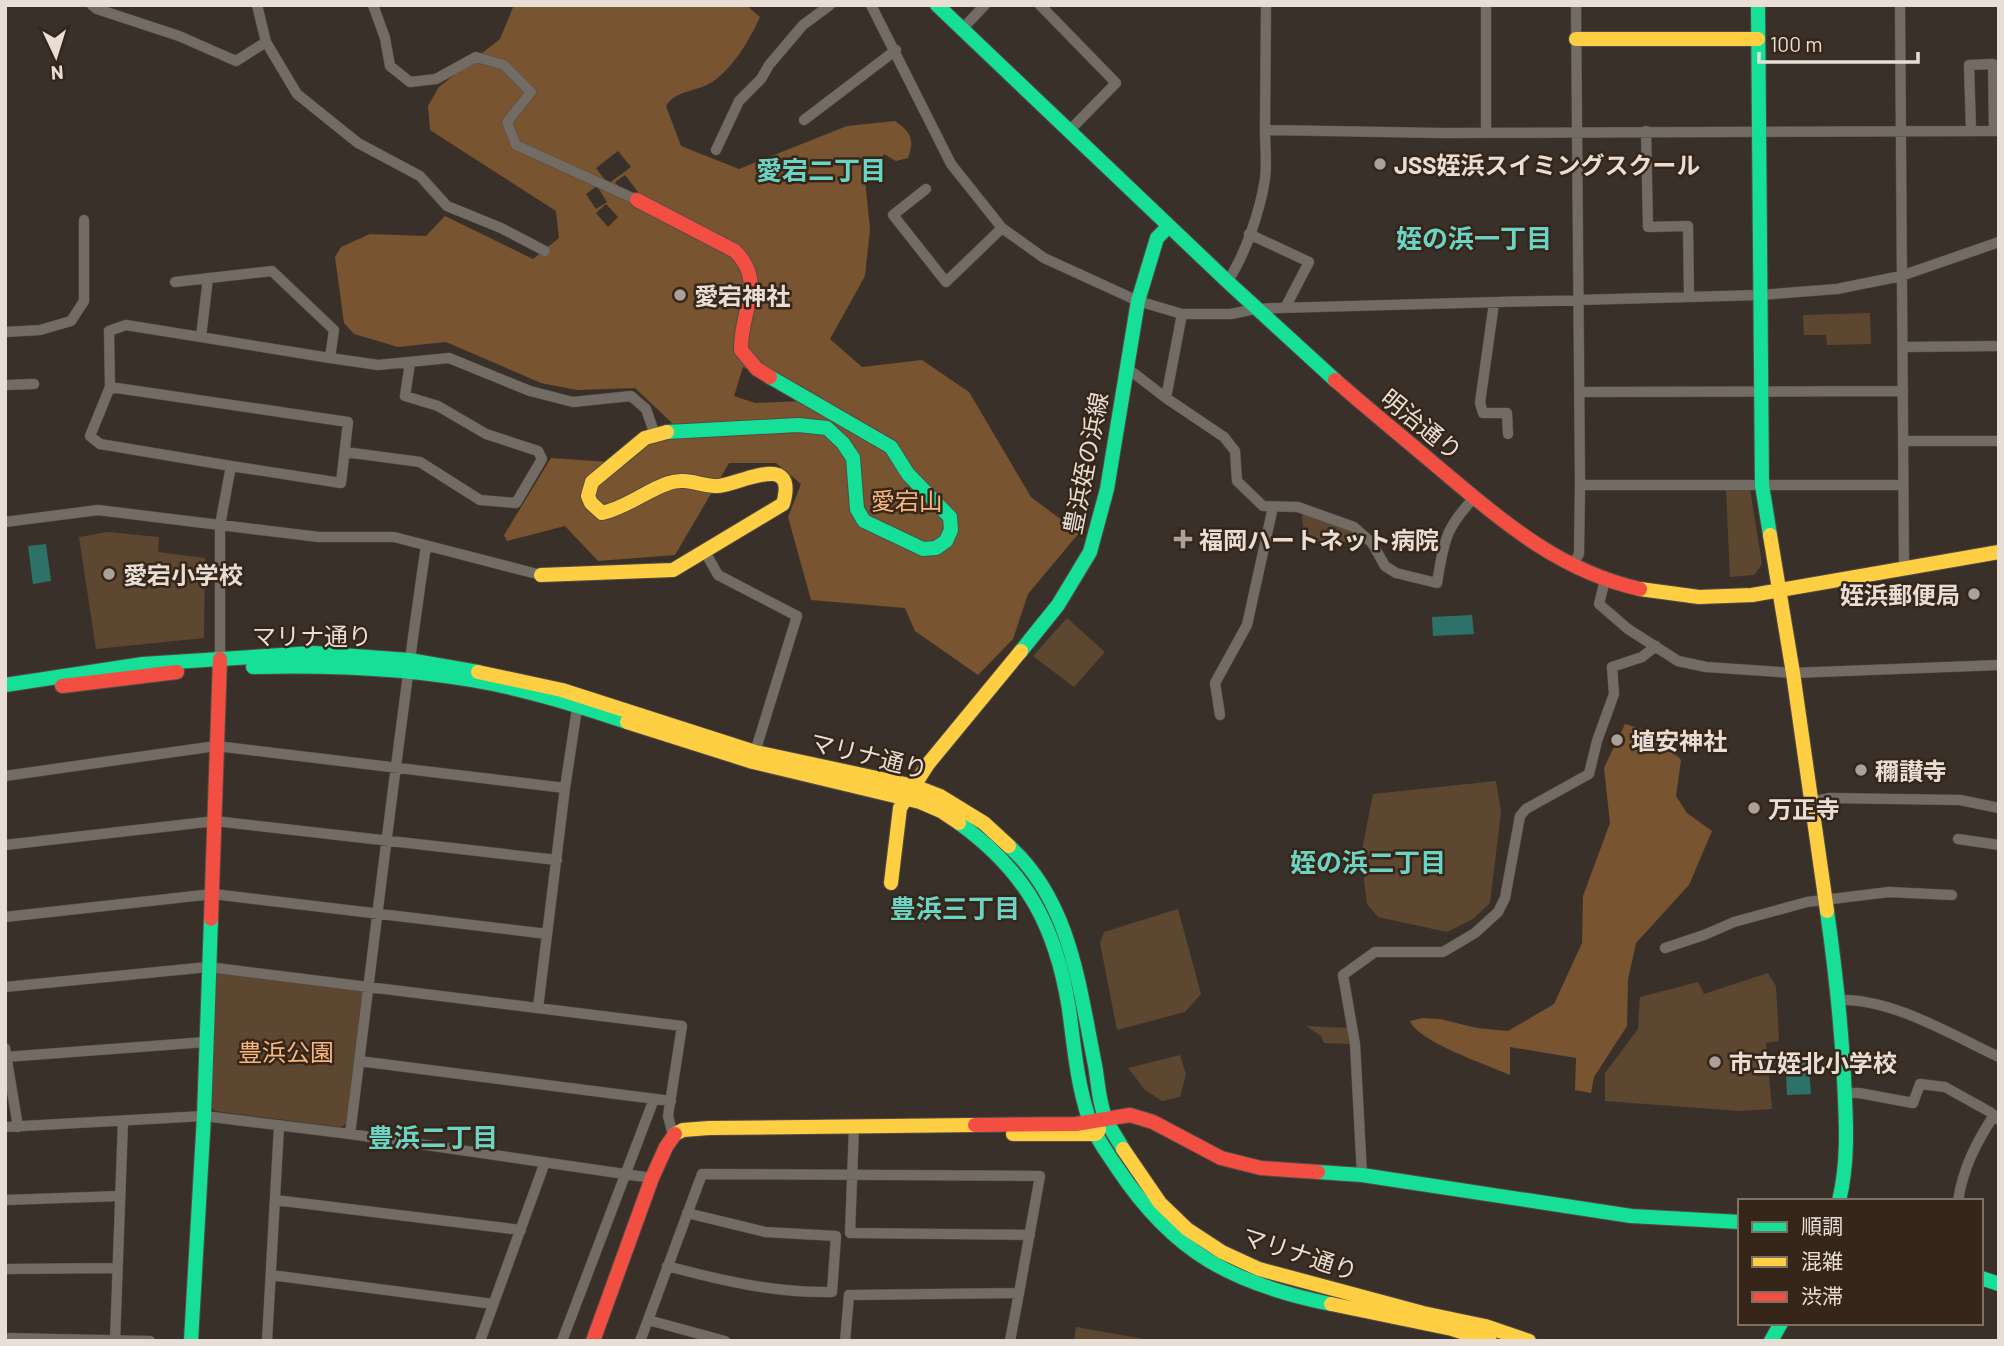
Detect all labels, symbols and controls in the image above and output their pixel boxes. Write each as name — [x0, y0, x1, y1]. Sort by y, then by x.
north arrow — [21, 21, 91, 91]
scale bar — [1759, 21, 1918, 65]
text: 100 m — [1770, 31, 1823, 56]
text: N — [50, 62, 64, 85]
place label: JSS姪浜スイミングスクール — [1394, 150, 1701, 179]
district label: 愛宕二丁目 — [756, 154, 886, 185]
marker: JSS姪浜スイミングスクール — [1372, 156, 1388, 172]
district label: 姪の浜一丁目 — [1396, 222, 1552, 253]
place label: 愛宕神社 — [694, 281, 790, 310]
marker: 愛宕神社 — [672, 287, 688, 303]
street label: 明治通り — [1376, 383, 1468, 465]
street label: 豊浜姪の浜線 — [1057, 390, 1113, 536]
park label: 愛宕山 — [871, 486, 943, 515]
place label: 福岡ハートネット病院 — [1199, 525, 1439, 554]
marker: 福岡ハートネット病院 — [1173, 529, 1193, 549]
place label: 愛宕小学校 — [123, 560, 243, 589]
marker: 愛宕小学校 — [101, 566, 117, 582]
place label: 姪浜郵便局 — [1840, 580, 1960, 609]
marker: 姪浜郵便局 — [1966, 586, 1982, 602]
street label: マリナ通り — [252, 621, 372, 650]
street label: マリナ通り — [807, 726, 931, 784]
place label: 埴安神社 — [1631, 726, 1727, 755]
marker: 埴安神社 — [1609, 732, 1625, 748]
place label: 穪讃寺 — [1875, 756, 1947, 785]
marker: 穪讃寺 — [1853, 762, 1869, 778]
place label: 万正寺 — [1768, 794, 1840, 823]
marker: 万正寺 — [1746, 800, 1762, 816]
district label: 姪の浜二丁目 — [1290, 846, 1446, 877]
district label: 豊浜三丁目 — [890, 892, 1020, 923]
park label: 豊浜公園 — [238, 1037, 334, 1066]
place label: 市立姪北小学校 — [1729, 1048, 1897, 1077]
marker: 市立姪北小学校 — [1707, 1054, 1723, 1070]
district label: 豊浜二丁目 — [368, 1121, 498, 1152]
legend — [1738, 1199, 1983, 1325]
text: 順調 — [1801, 1213, 1843, 1238]
street label: マリナ通り — [1238, 1221, 1362, 1285]
text: 混雑 — [1801, 1248, 1843, 1273]
text: 渋滞 — [1801, 1283, 1843, 1308]

